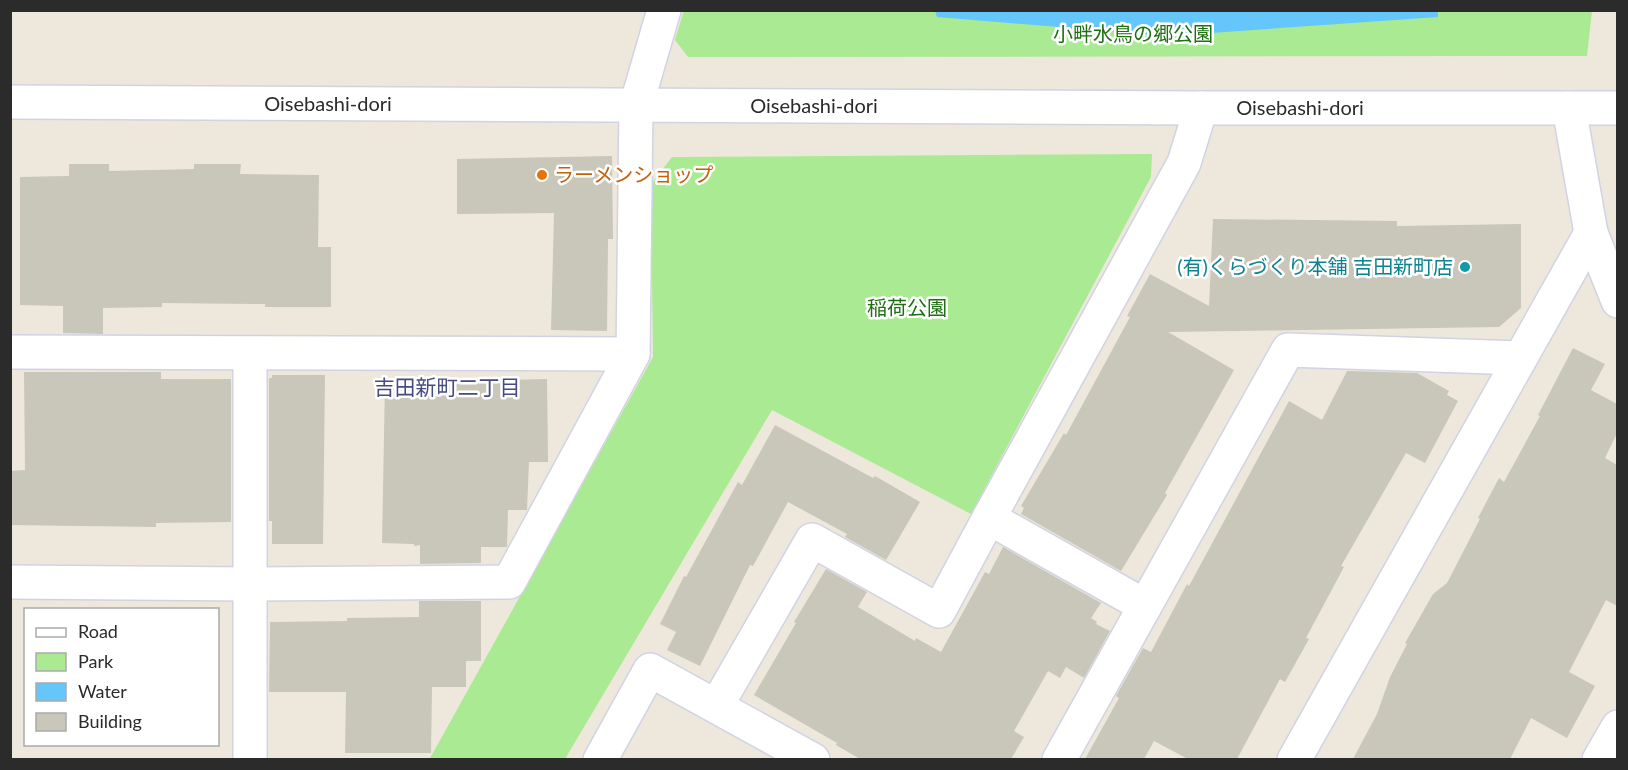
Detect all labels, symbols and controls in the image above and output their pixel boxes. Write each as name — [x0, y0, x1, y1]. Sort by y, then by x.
park label: 小畔水鳥の郷公園 — [1053, 21, 1213, 45]
street label: Oisebashi-dori — [264, 91, 392, 115]
street label: Oisebashi-dori — [750, 93, 878, 117]
street label: Oisebashi-dori — [1236, 95, 1364, 119]
place label: ラーメンショップ — [554, 162, 713, 186]
marker: ラーメンショップ — [535, 168, 549, 182]
place label: (有)くらづくり本舗 吉田新町店 — [1177, 254, 1453, 278]
marker: (有)くらづくり本舗 吉田新町店 — [1458, 260, 1472, 274]
park label: 稲荷公園 — [867, 295, 947, 319]
district label: 吉田新町二丁目 — [374, 374, 521, 399]
legend — [24, 608, 219, 746]
text: Road — [78, 620, 118, 642]
text: Park — [78, 650, 114, 672]
text: Water — [78, 680, 127, 702]
text: Building — [78, 710, 142, 732]

